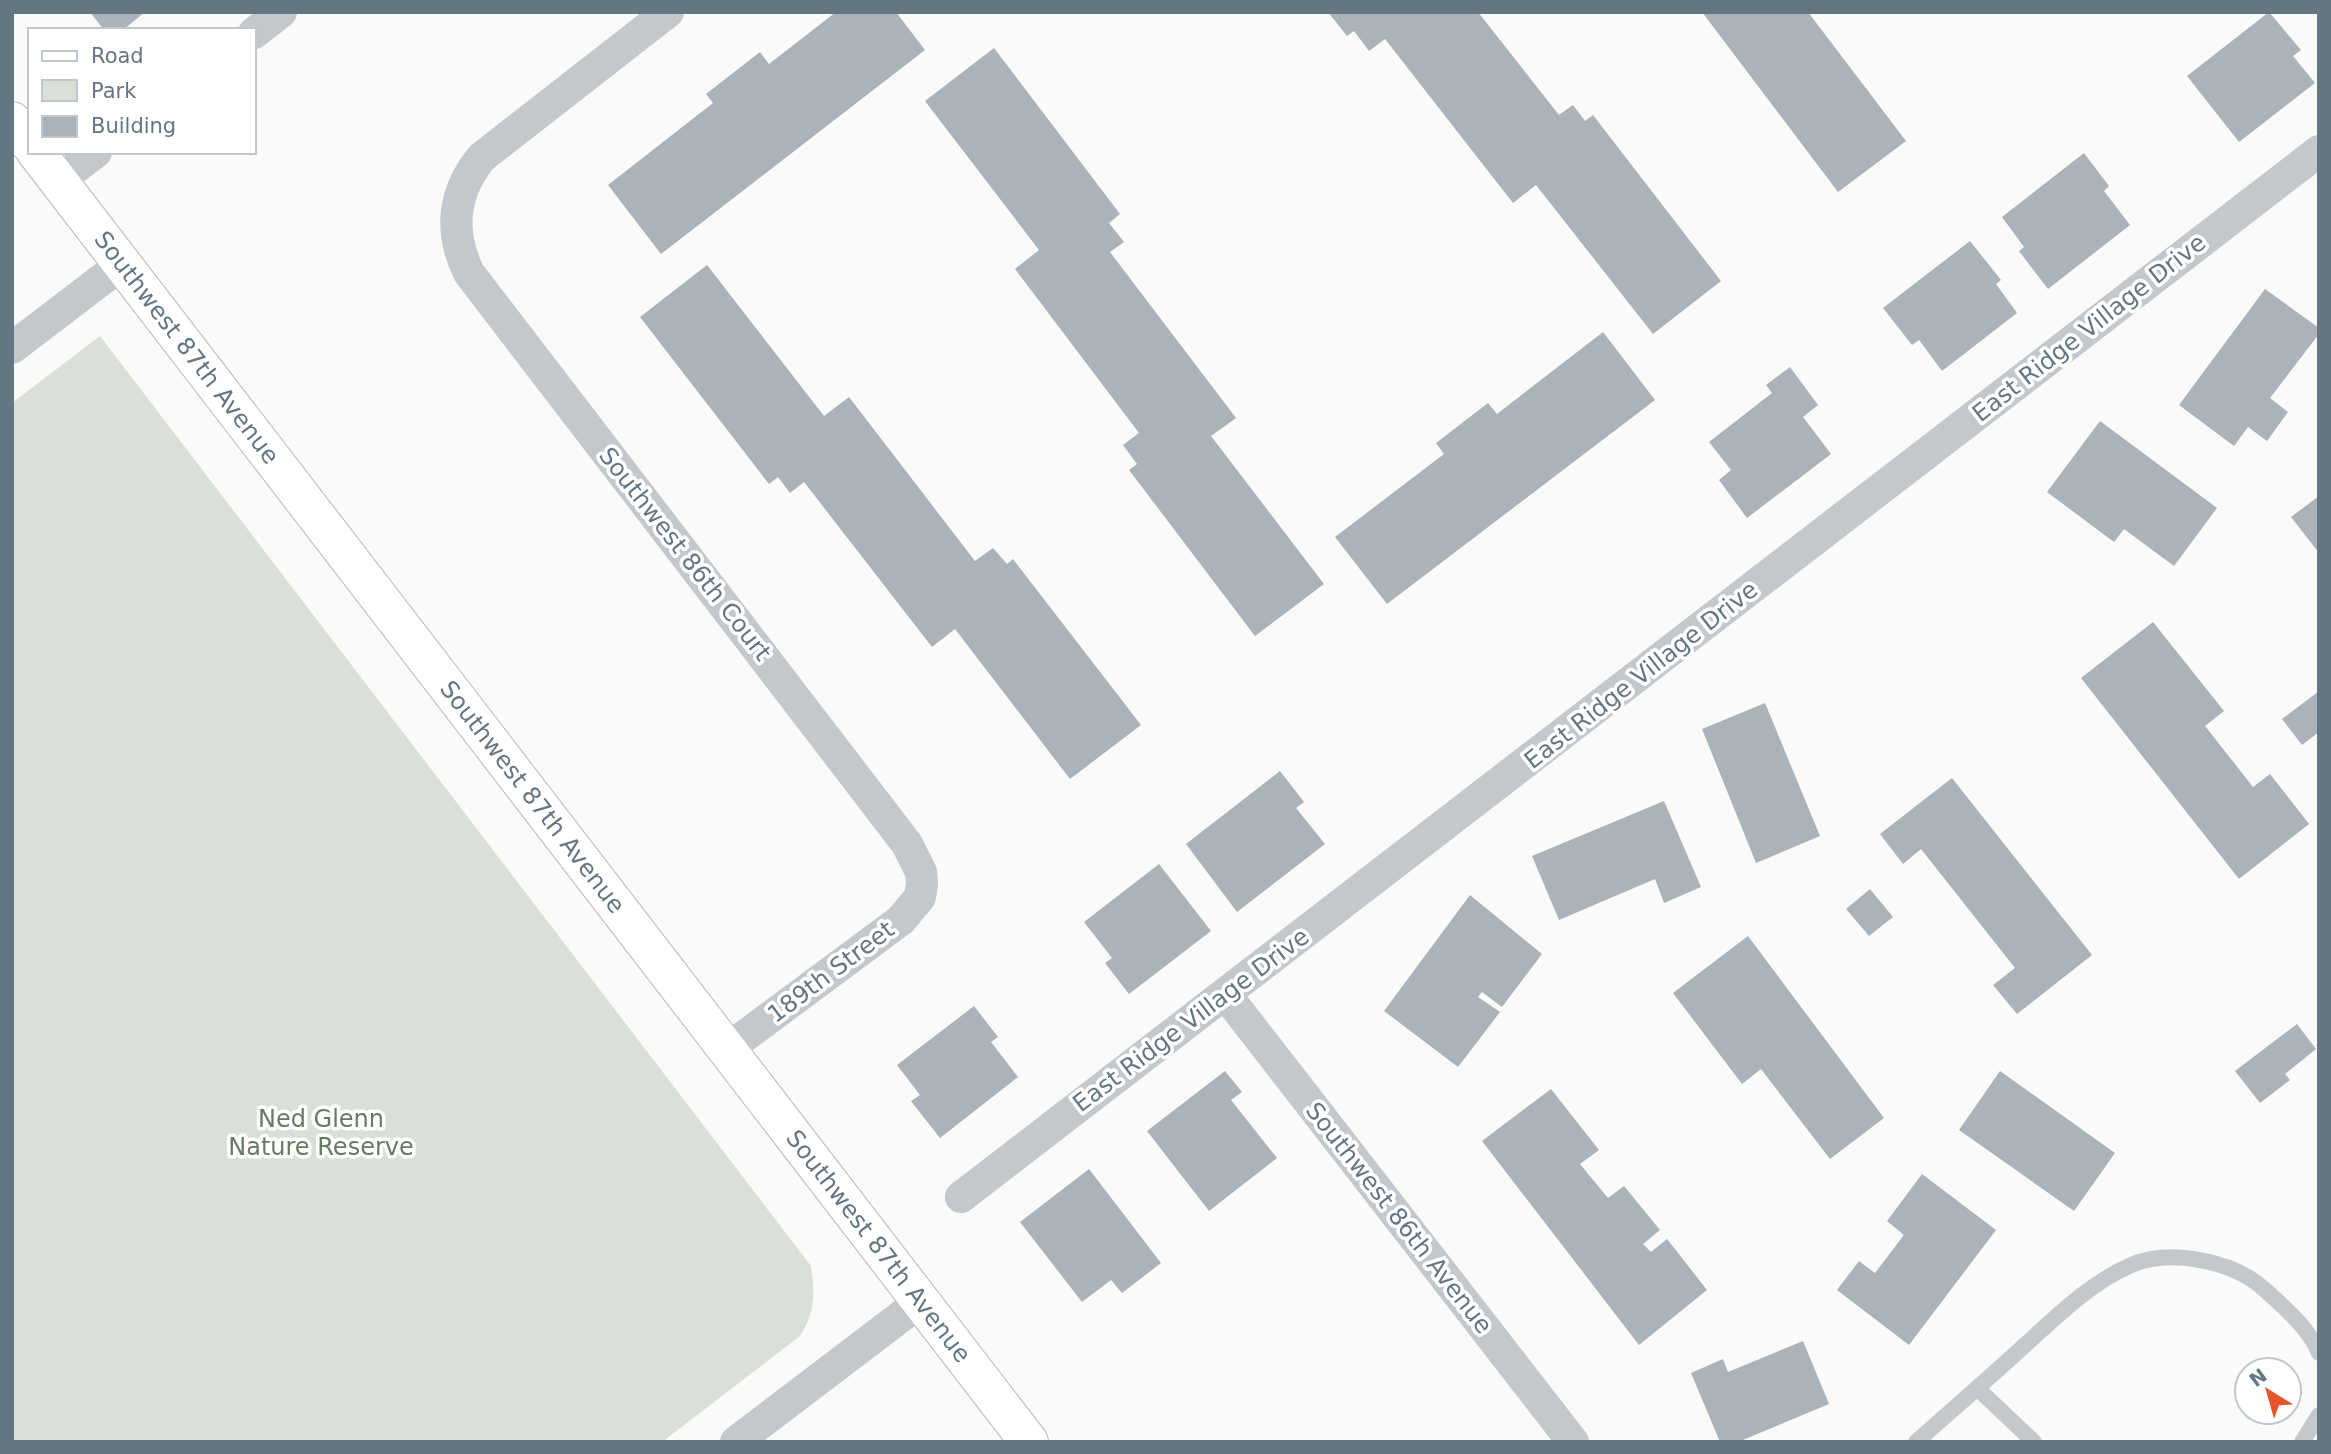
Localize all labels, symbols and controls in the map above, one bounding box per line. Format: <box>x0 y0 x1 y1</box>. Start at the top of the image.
legend <box>28 28 256 154</box>
text: Road <box>91 44 144 68</box>
text: Park <box>91 79 137 103</box>
text: Building <box>91 114 176 138</box>
street label: Southwest 87th Avenue <box>88 226 285 470</box>
street label: East Ridge Village Drive <box>1967 228 2211 428</box>
street label: Southwest 86th Court <box>593 442 777 666</box>
street label: East Ridge Village Drive <box>1519 575 1763 775</box>
street label: Southwest 87th Avenue <box>434 675 631 919</box>
street label: 189th Street <box>762 915 900 1029</box>
street label: East Ridge Village Drive <box>1068 922 1314 1118</box>
street label: Southwest 86th Avenue <box>1300 1097 1498 1339</box>
park label: Ned Glenn Nature Reserve <box>228 1105 414 1161</box>
street label: Southwest 87th Avenue <box>780 1125 977 1368</box>
north arrow <box>2233 1356 2303 1426</box>
text: N <box>2245 1364 2271 1391</box>

